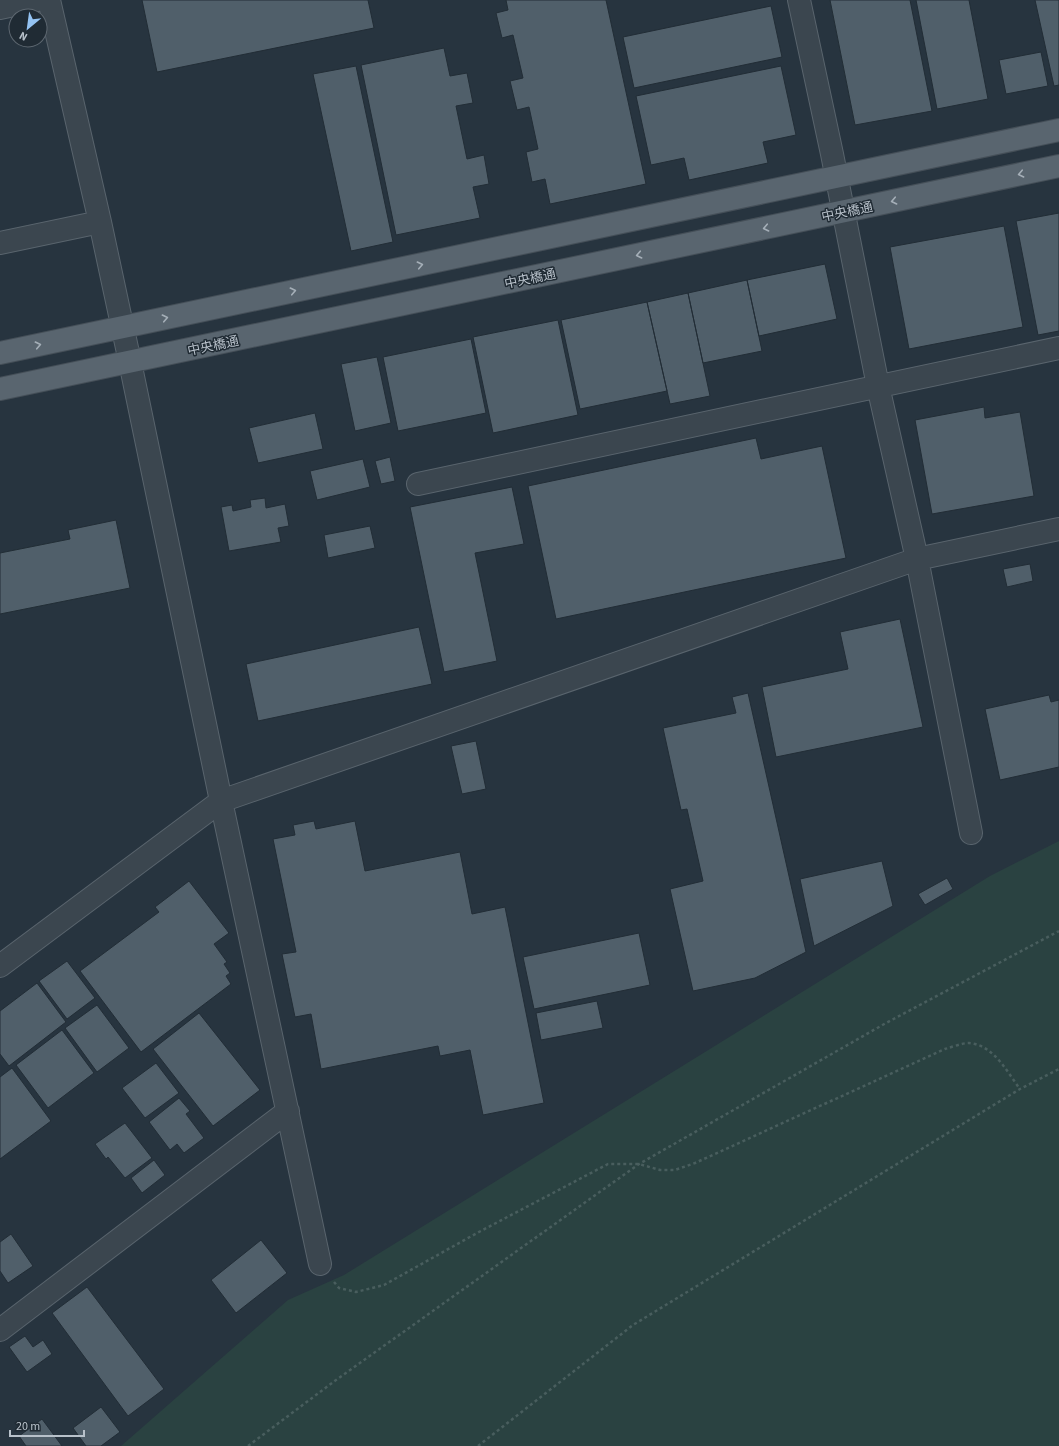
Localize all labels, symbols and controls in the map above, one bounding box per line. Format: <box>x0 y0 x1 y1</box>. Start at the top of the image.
north arrow <box>8 8 48 48</box>
text: N <box>17 28 30 45</box>
one-way arrow <box>1018 170 1024 178</box>
one-way arrow <box>890 197 897 205</box>
street label: 中央橋通 <box>820 198 875 226</box>
one-way arrow <box>763 223 770 232</box>
one-way arrow <box>636 250 642 258</box>
one-way arrow <box>417 261 423 269</box>
street label: 中央橋通 <box>503 265 558 293</box>
one-way arrow <box>290 288 296 296</box>
one-way arrow <box>162 315 169 323</box>
street label: 中央橋通 <box>186 332 241 360</box>
one-way arrow <box>35 341 41 349</box>
scale bar <box>10 1412 84 1438</box>
text: 20 m <box>16 1418 40 1435</box>

